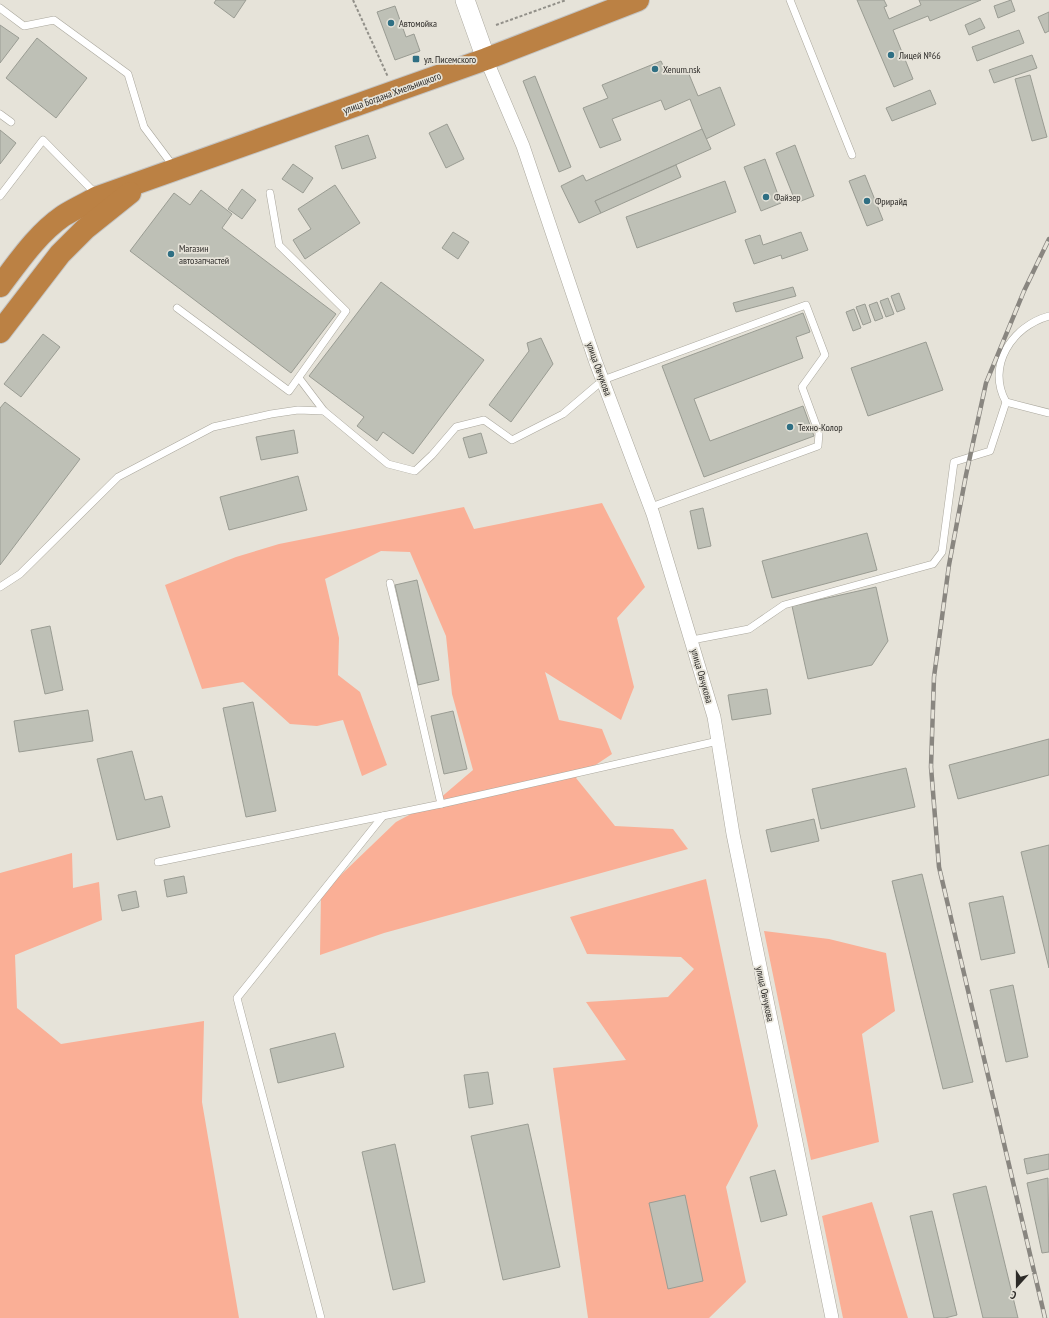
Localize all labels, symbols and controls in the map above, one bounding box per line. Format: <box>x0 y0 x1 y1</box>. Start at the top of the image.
place label: Автомойка <box>399 17 437 30</box>
marker: Автомойка <box>386 18 396 28</box>
place label: Лицей №66 <box>898 49 941 62</box>
marker: Лицей №66 <box>886 50 896 60</box>
place label: ул. Писемского <box>424 53 476 66</box>
marker: ул. Писемского <box>411 54 421 64</box>
place label: Xenum.nsk <box>663 63 701 76</box>
marker: Xenum.nsk <box>650 64 660 74</box>
street label: улица Богдана Хмельницкого <box>341 69 443 117</box>
place label: Файзер <box>774 191 801 204</box>
marker: Файзер <box>761 192 771 202</box>
place label: Фрирайд <box>875 195 908 208</box>
marker: Фрирайд <box>862 196 872 206</box>
place label: Магазин автозапчастей <box>179 242 229 267</box>
marker: Магазин автозапчастей <box>166 249 176 259</box>
street label: улица Овчукова <box>583 340 615 398</box>
place label: Техно-Колор <box>798 421 843 434</box>
marker: Техно-Колор <box>785 422 795 432</box>
street label: улица Овчукова <box>688 647 716 705</box>
street label: улица Овчукова <box>753 965 777 1023</box>
north arrow <box>997 1266 1037 1306</box>
text: С <box>1009 1288 1018 1303</box>

